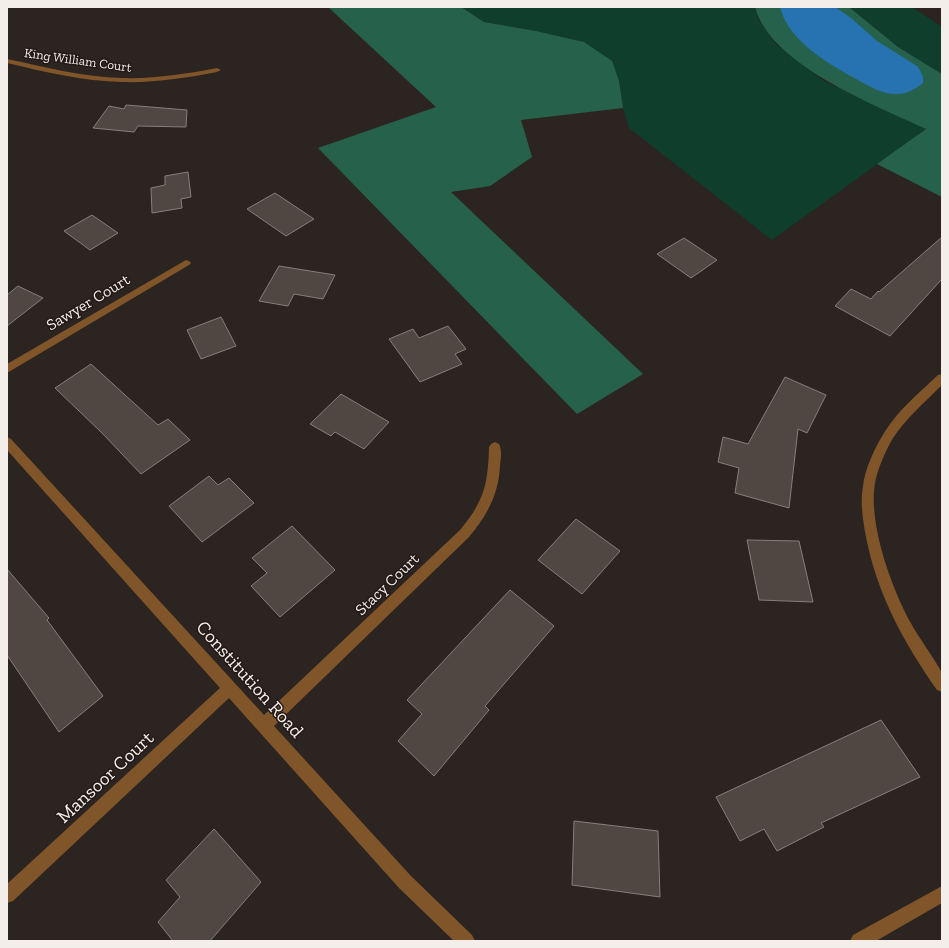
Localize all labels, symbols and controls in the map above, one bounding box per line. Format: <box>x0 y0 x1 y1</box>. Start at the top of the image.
street label: King William Court <box>23 45 133 75</box>
street label: Sawyer Court <box>43 270 133 334</box>
street label: Stacy Court <box>351 549 423 619</box>
street label: Constitution Road <box>191 616 309 743</box>
street label: Mansoor Court <box>52 726 158 828</box>

